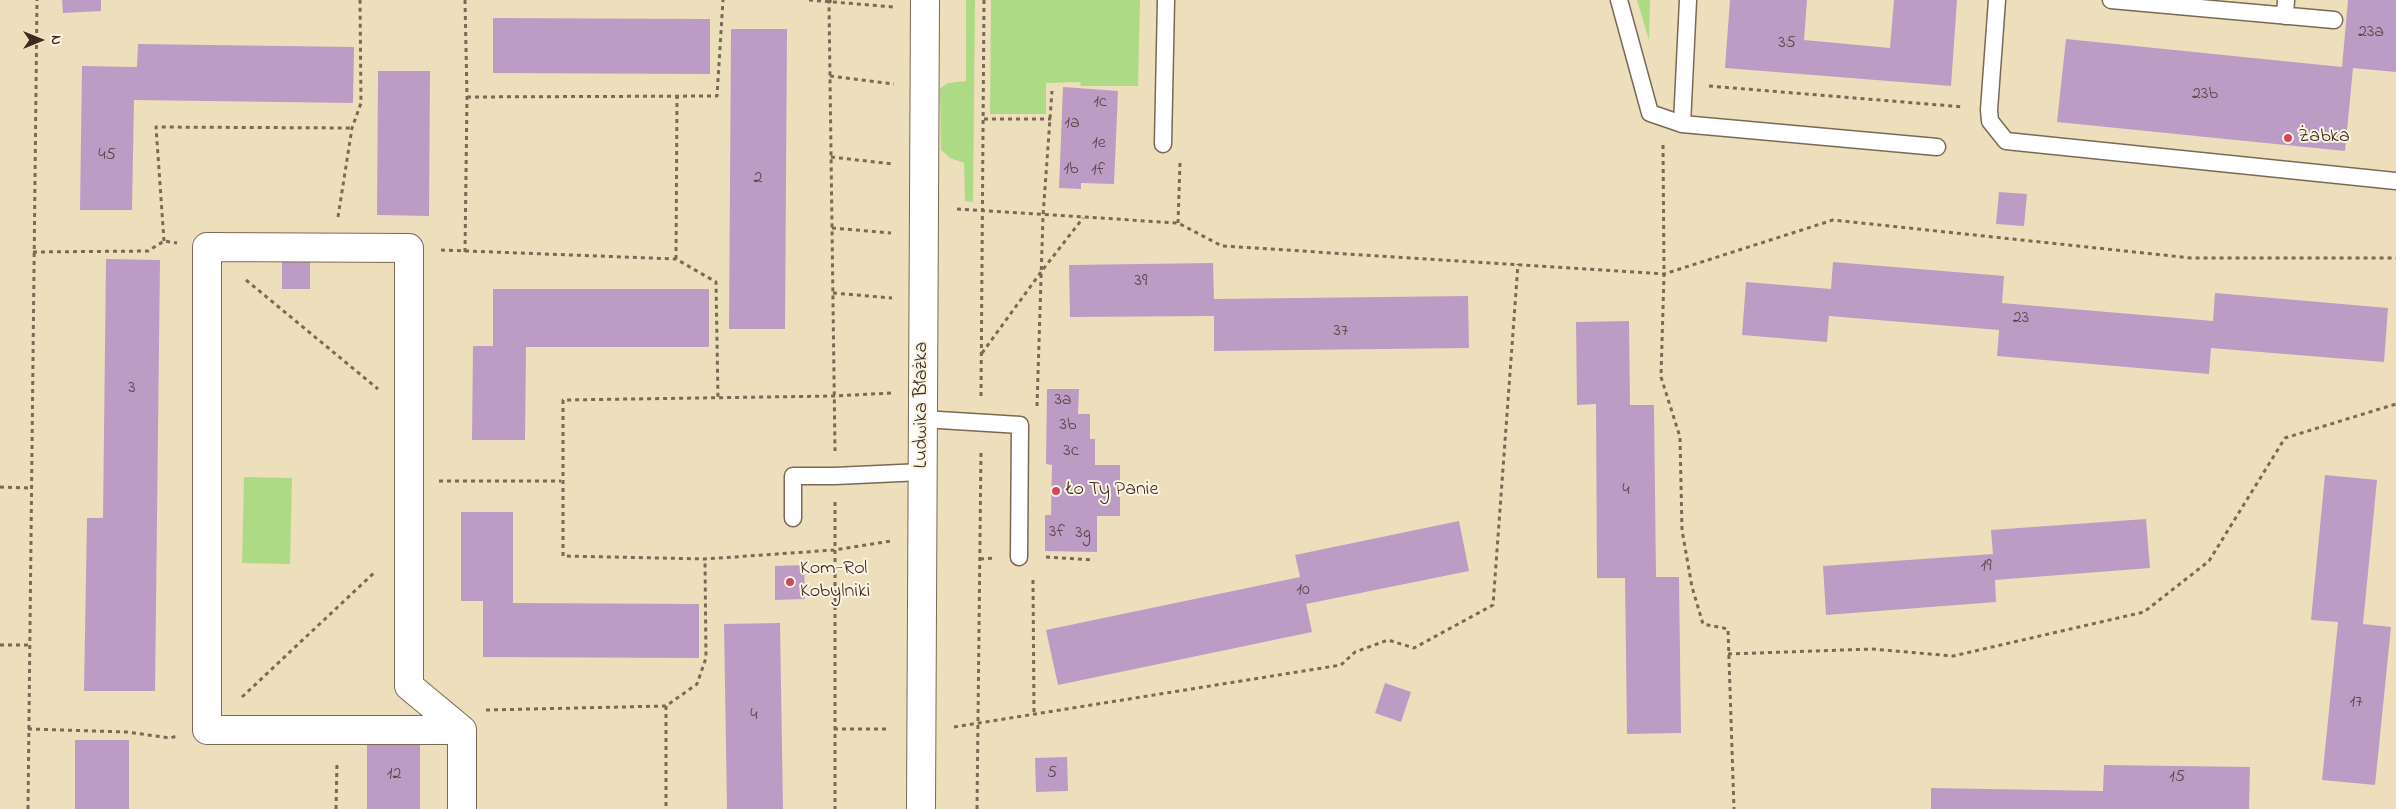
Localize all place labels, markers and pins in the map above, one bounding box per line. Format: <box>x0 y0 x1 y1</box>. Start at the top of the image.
place label: Żabka <box>2298 126 2350 150</box>
marker: Żabka <box>2282 132 2294 144</box>
place label: Ło Ty Panie <box>1066 479 1158 503</box>
marker: Ło Ty Panie <box>1050 485 1062 497</box>
place label: Kom-Rol Kobylniki <box>800 558 870 605</box>
marker: Kom-Rol Kobylniki <box>784 576 796 588</box>

